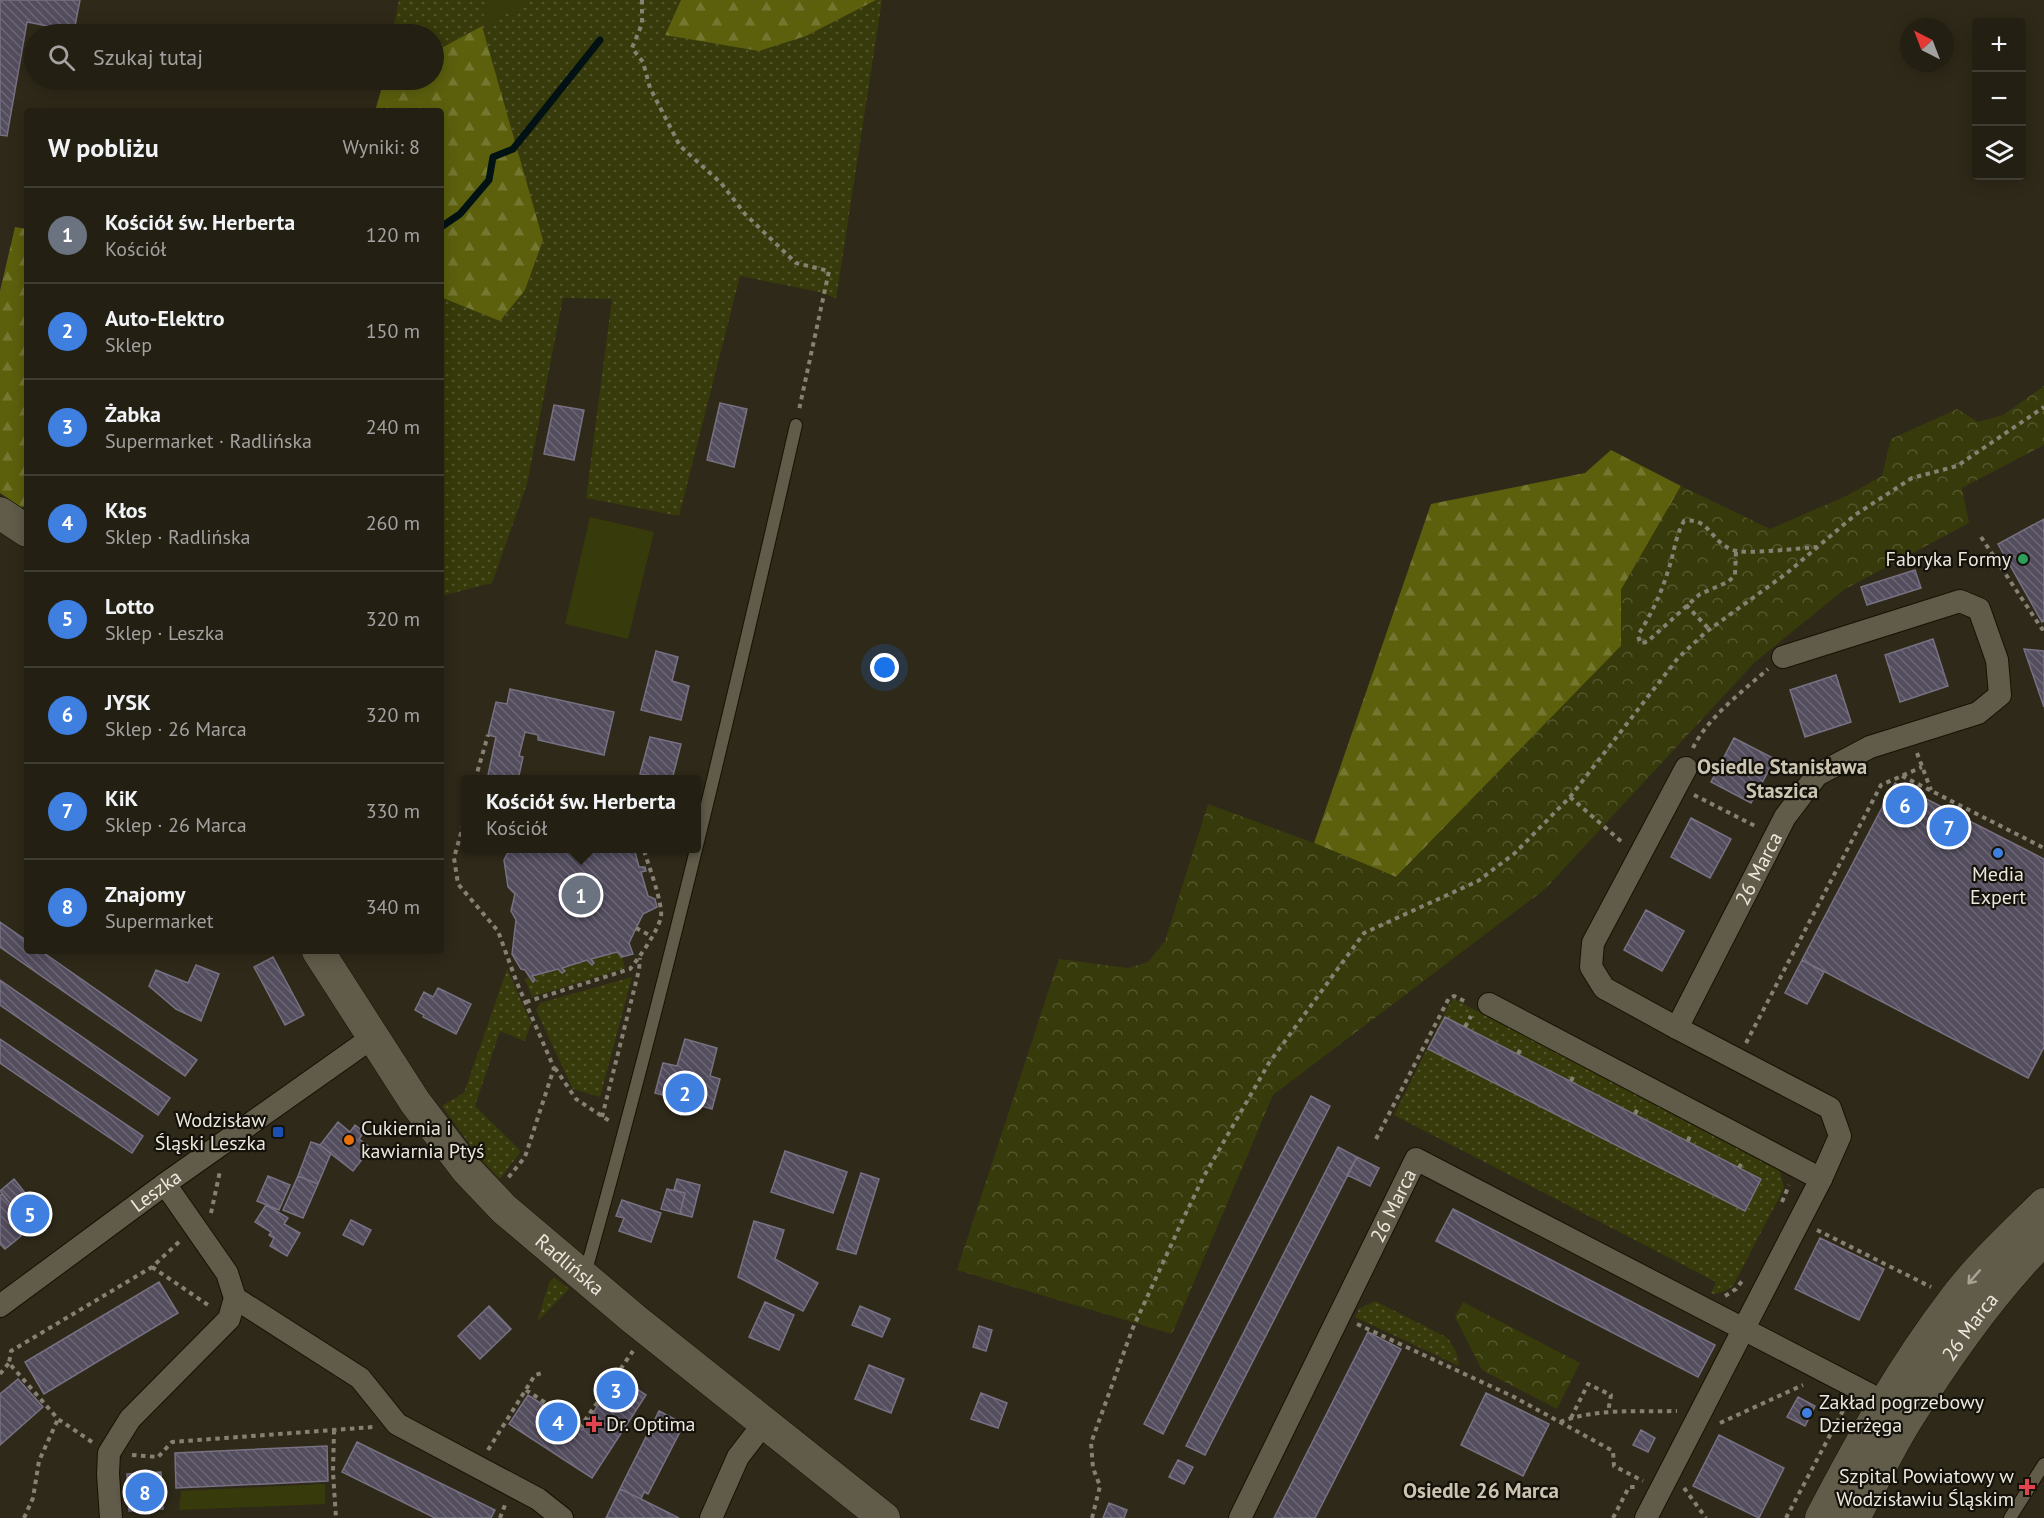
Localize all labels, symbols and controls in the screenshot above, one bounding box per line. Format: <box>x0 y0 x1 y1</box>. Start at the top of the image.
north arrow <box>1900 18 1954 72</box>
map controls <box>1972 18 2026 180</box>
button: + <box>1972 18 2026 72</box>
search box <box>24 24 444 90</box>
icon: search <box>45 41 78 74</box>
text: Szukaj tutaj <box>93 43 203 71</box>
button: − <box>1972 72 2026 126</box>
button: layers <box>1972 126 2026 180</box>
text: W pobliżu <box>48 131 159 164</box>
text: Wyniki: 8 <box>343 134 420 160</box>
text: Kościół św. Herberta <box>105 208 295 236</box>
text: 1 <box>62 222 73 248</box>
text: 120 m <box>366 222 420 248</box>
text: Kościół <box>105 236 166 262</box>
text: Auto-Elektro <box>105 304 225 332</box>
text: 2 <box>62 318 73 344</box>
text: 150 m <box>366 318 420 344</box>
text: Sklep <box>105 332 152 358</box>
text: Żabka <box>105 400 161 428</box>
text: 3 <box>62 414 73 440</box>
text: 240 m <box>366 414 420 440</box>
text: Supermarket · Radlińska <box>105 428 312 454</box>
text: Kłos <box>105 496 147 524</box>
text: 4 <box>62 510 73 536</box>
text: 260 m <box>366 510 420 536</box>
text: Sklep · Radlińska <box>105 524 250 550</box>
place label: Fabryka Formy <box>1886 546 2012 572</box>
marker: Fabryka Formy <box>2016 552 2030 566</box>
text: Lotto <box>105 592 154 620</box>
text: 5 <box>62 606 73 632</box>
text: 320 m <box>366 606 420 632</box>
text: Sklep · Leszka <box>105 620 224 646</box>
your location <box>870 653 899 682</box>
text: JYSK <box>105 688 151 716</box>
text: 6 <box>62 702 73 728</box>
text: 320 m <box>366 702 420 728</box>
text: Sklep · 26 Marca <box>105 716 247 742</box>
district label: Osiedle Stanisława Staszica <box>1697 753 1867 804</box>
popup <box>461 775 701 853</box>
pin: 6 <box>1886 782 1924 828</box>
text: KiK <box>105 784 138 812</box>
text: Kościół św. Herberta <box>486 787 676 815</box>
text: 7 <box>62 798 73 824</box>
text: 330 m <box>366 798 420 824</box>
pin: 7 <box>1930 804 1968 850</box>
text: Sklep · 26 Marca <box>105 812 247 838</box>
text: Kościół <box>486 815 547 841</box>
street label: 26 Marca <box>1729 828 1788 910</box>
marker: Media Expert <box>1991 846 2005 860</box>
place label: Media Expert <box>1970 861 2026 910</box>
pin: 1 <box>562 872 600 918</box>
text: Znajomy <box>105 880 185 908</box>
text: 8 <box>62 894 73 920</box>
text: 340 m <box>366 894 420 920</box>
text: Supermarket <box>105 908 213 934</box>
pin: 2 <box>666 1070 704 1116</box>
place label: Wodzisław Śląski Leszka <box>155 1107 266 1156</box>
place label: Cukiernia i kawiarnia Ptyś <box>361 1115 485 1164</box>
marker: Wodzisław Śląski Leszka <box>271 1125 285 1139</box>
marker: Cukiernia i kawiarnia Ptyś <box>342 1133 356 1147</box>
street label: Leszka <box>126 1164 186 1218</box>
street label: 26 Marca <box>1364 1164 1422 1247</box>
pin: 5 <box>10 1192 50 1236</box>
street label: Radlińska <box>530 1228 610 1301</box>
one-way arrow <box>1967 1269 1981 1284</box>
street label: 26 Marca <box>1936 1287 2004 1366</box>
pin: 3 <box>596 1368 636 1412</box>
place label: Zakład pogrzebowy Dzierżęga <box>1819 1389 1985 1438</box>
pin: 4 <box>538 1400 578 1444</box>
marker: Zakład pogrzebowy Dzierżęga <box>1800 1406 1814 1420</box>
place label: Dr. Optima <box>606 1411 696 1437</box>
marker: Dr. Optima <box>587 1417 601 1431</box>
place label: Szpital Powiatowy w Wodzisławiu Śląskim <box>1836 1463 2014 1512</box>
pin: 8 <box>126 1470 164 1514</box>
district label: Osiedle 26 Marca <box>1403 1477 1559 1504</box>
marker: Szpital Powiatowy w Wodzisławiu Śląskim <box>2018 1478 2036 1496</box>

